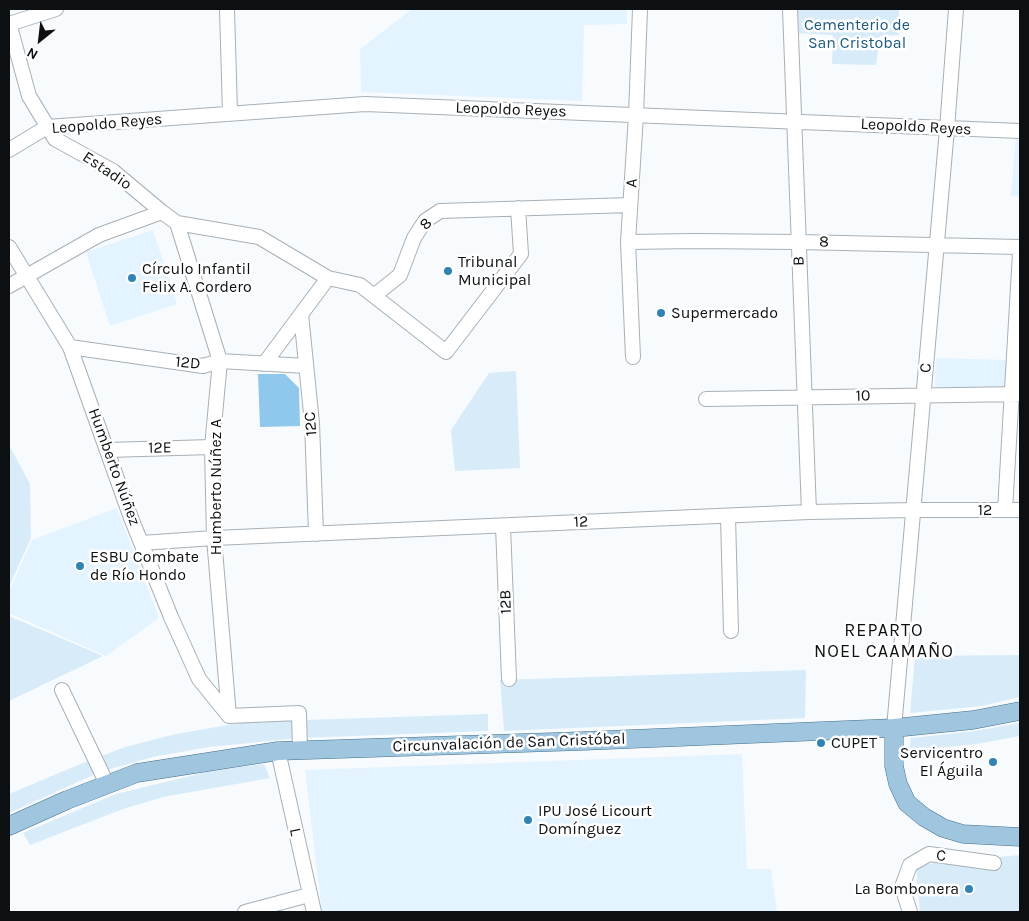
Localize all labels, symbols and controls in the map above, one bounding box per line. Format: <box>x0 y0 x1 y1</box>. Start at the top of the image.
north arrow <box>15 15 65 65</box>
park label: Cementerio de San Cristobal <box>804 15 910 53</box>
text: N <box>24 44 41 63</box>
street label: Leopoldo Reyes <box>455 98 567 122</box>
street label: Leopoldo Reyes <box>51 110 163 138</box>
street label: Leopoldo Reyes <box>860 115 972 139</box>
street label: Estadio <box>79 148 135 194</box>
street label: A <box>622 178 642 188</box>
street label: 8 <box>416 214 436 234</box>
street label: 8 <box>819 232 829 252</box>
place label: Tribunal Municipal <box>458 252 531 290</box>
street label: B <box>789 256 809 266</box>
place label: Círculo Infantil Felix A. Cordero <box>142 259 252 297</box>
marker: Tribunal Municipal <box>442 265 454 277</box>
marker: Círculo Infantil Felix A. Cordero <box>126 272 138 284</box>
place label: Supermercado <box>671 303 778 323</box>
marker: Supermercado <box>655 307 667 319</box>
street label: 12D <box>175 352 201 374</box>
street label: C <box>916 362 936 374</box>
street label: 10 <box>855 386 871 406</box>
street label: Humberto Núñez <box>84 406 144 528</box>
street label: 12C <box>301 411 321 437</box>
street label: Humberto Núñez A <box>206 419 226 555</box>
street label: 12E <box>148 438 172 458</box>
street label: 12 <box>978 500 992 520</box>
street label: 12 <box>573 512 589 532</box>
place label: ESBU Combate de Río Hondo <box>90 547 199 585</box>
marker: ESBU Combate de Río Hondo <box>74 560 86 572</box>
street label: 12B <box>496 589 516 615</box>
district label: REPARTO NOEL CAAMAÑO <box>813 620 955 662</box>
street label: Circunvalación de San Cristóbal <box>392 729 626 757</box>
place label: CUPET <box>831 733 877 753</box>
marker: CUPET <box>815 737 827 749</box>
place label: Servicentro El Águila <box>900 743 983 781</box>
marker: Servicentro El Águila <box>987 756 999 768</box>
place label: IPU José Licourt Domínguez <box>538 801 652 839</box>
marker: IPU José Licourt Domínguez <box>522 814 534 826</box>
street label: L <box>285 826 305 838</box>
street label: C <box>935 846 947 866</box>
place label: La Bombonera <box>855 879 959 899</box>
marker: La Bombonera <box>963 883 975 895</box>

